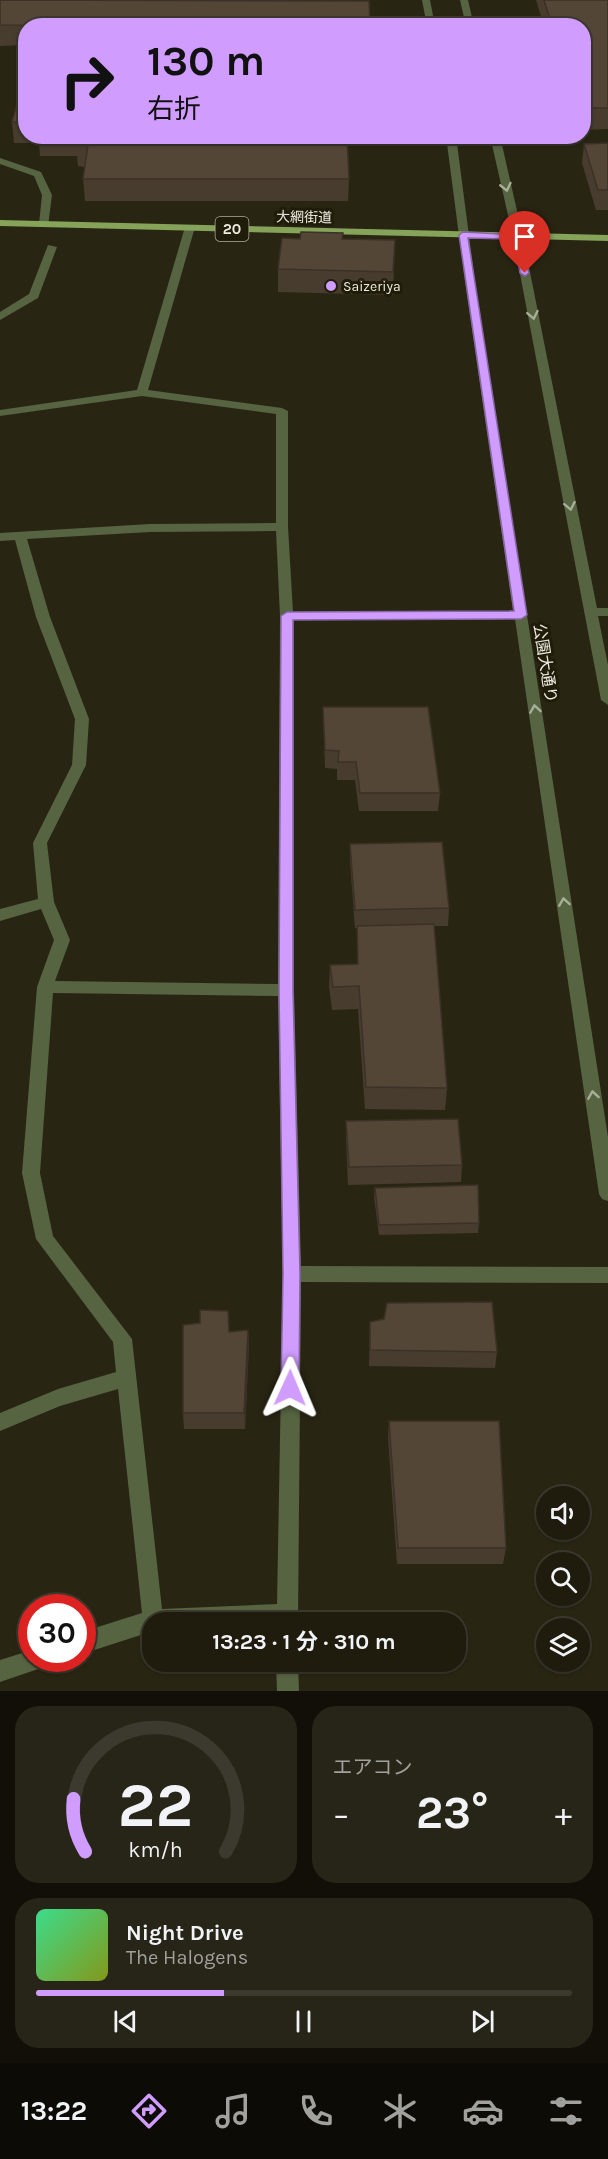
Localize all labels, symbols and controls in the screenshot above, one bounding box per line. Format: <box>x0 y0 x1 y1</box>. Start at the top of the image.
text: 130 m <box>147 36 265 86</box>
icon: right <box>48 42 126 120</box>
text: 右折 <box>147 93 201 125</box>
one-way arrow <box>499 181 512 191</box>
street label: 大網街道 <box>276 209 332 226</box>
pin <box>499 211 550 273</box>
road number: 20 <box>216 217 248 241</box>
icon: arrive <box>508 220 541 253</box>
place label: Saizeriya <box>343 278 401 295</box>
marker: Saizeriya <box>324 279 338 293</box>
one-way arrow <box>526 310 539 320</box>
one-way arrow <box>563 501 576 511</box>
street label: 公園大通り <box>530 622 561 704</box>
one-way arrow <box>529 704 542 714</box>
one-way arrow <box>558 897 571 907</box>
one-way arrow <box>587 1090 600 1100</box>
position arrow <box>258 1356 322 1420</box>
map controls <box>536 1486 590 1672</box>
button: sound <box>536 1486 590 1540</box>
button: search <box>536 1552 590 1606</box>
speed limit sign: 30 <box>18 1594 96 1672</box>
button: layers <box>536 1618 590 1672</box>
text: 13:23 · 1 分 · 310 m <box>212 1629 396 1655</box>
text: エアコン <box>333 1756 413 1779</box>
text: 22 <box>118 1769 193 1842</box>
text: 23° <box>416 1787 489 1839</box>
text: − <box>333 1795 350 1833</box>
text: + <box>555 1795 572 1833</box>
text: km/h <box>129 1837 183 1862</box>
text: Night Drive <box>126 1920 244 1946</box>
text: The Halogens <box>126 1946 248 1969</box>
icon: previous <box>109 2005 142 2038</box>
icon: pause <box>287 2005 320 2038</box>
icon: next <box>466 2005 499 2038</box>
icon: directions <box>128 2090 170 2132</box>
icon: music <box>212 2090 254 2132</box>
icon: phone <box>295 2090 337 2132</box>
icon: climate <box>379 2090 421 2132</box>
icon: car <box>462 2090 504 2132</box>
icon: filters <box>545 2090 587 2132</box>
text: 13:22 <box>21 2095 87 2127</box>

